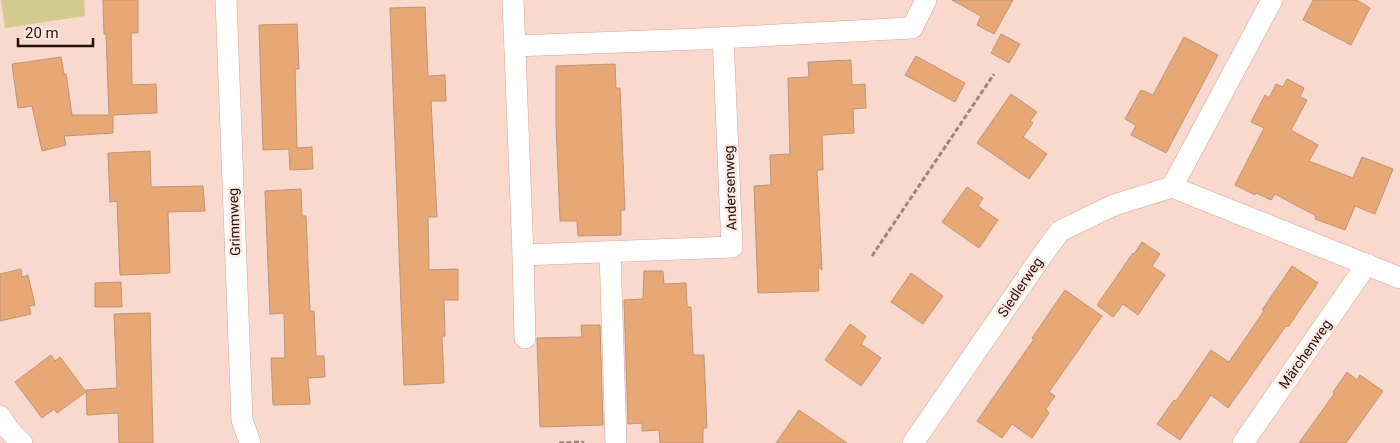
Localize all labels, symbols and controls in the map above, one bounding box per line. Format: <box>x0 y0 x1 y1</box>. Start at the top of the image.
scale bar <box>18 15 92 47</box>
text: 20 m <box>25 24 59 42</box>
street label: Andersenweg <box>721 145 739 231</box>
street label: Grimmweg <box>225 188 243 256</box>
street label: Siedlerweg <box>994 254 1046 320</box>
street label: Märchenweg <box>1275 316 1335 392</box>

